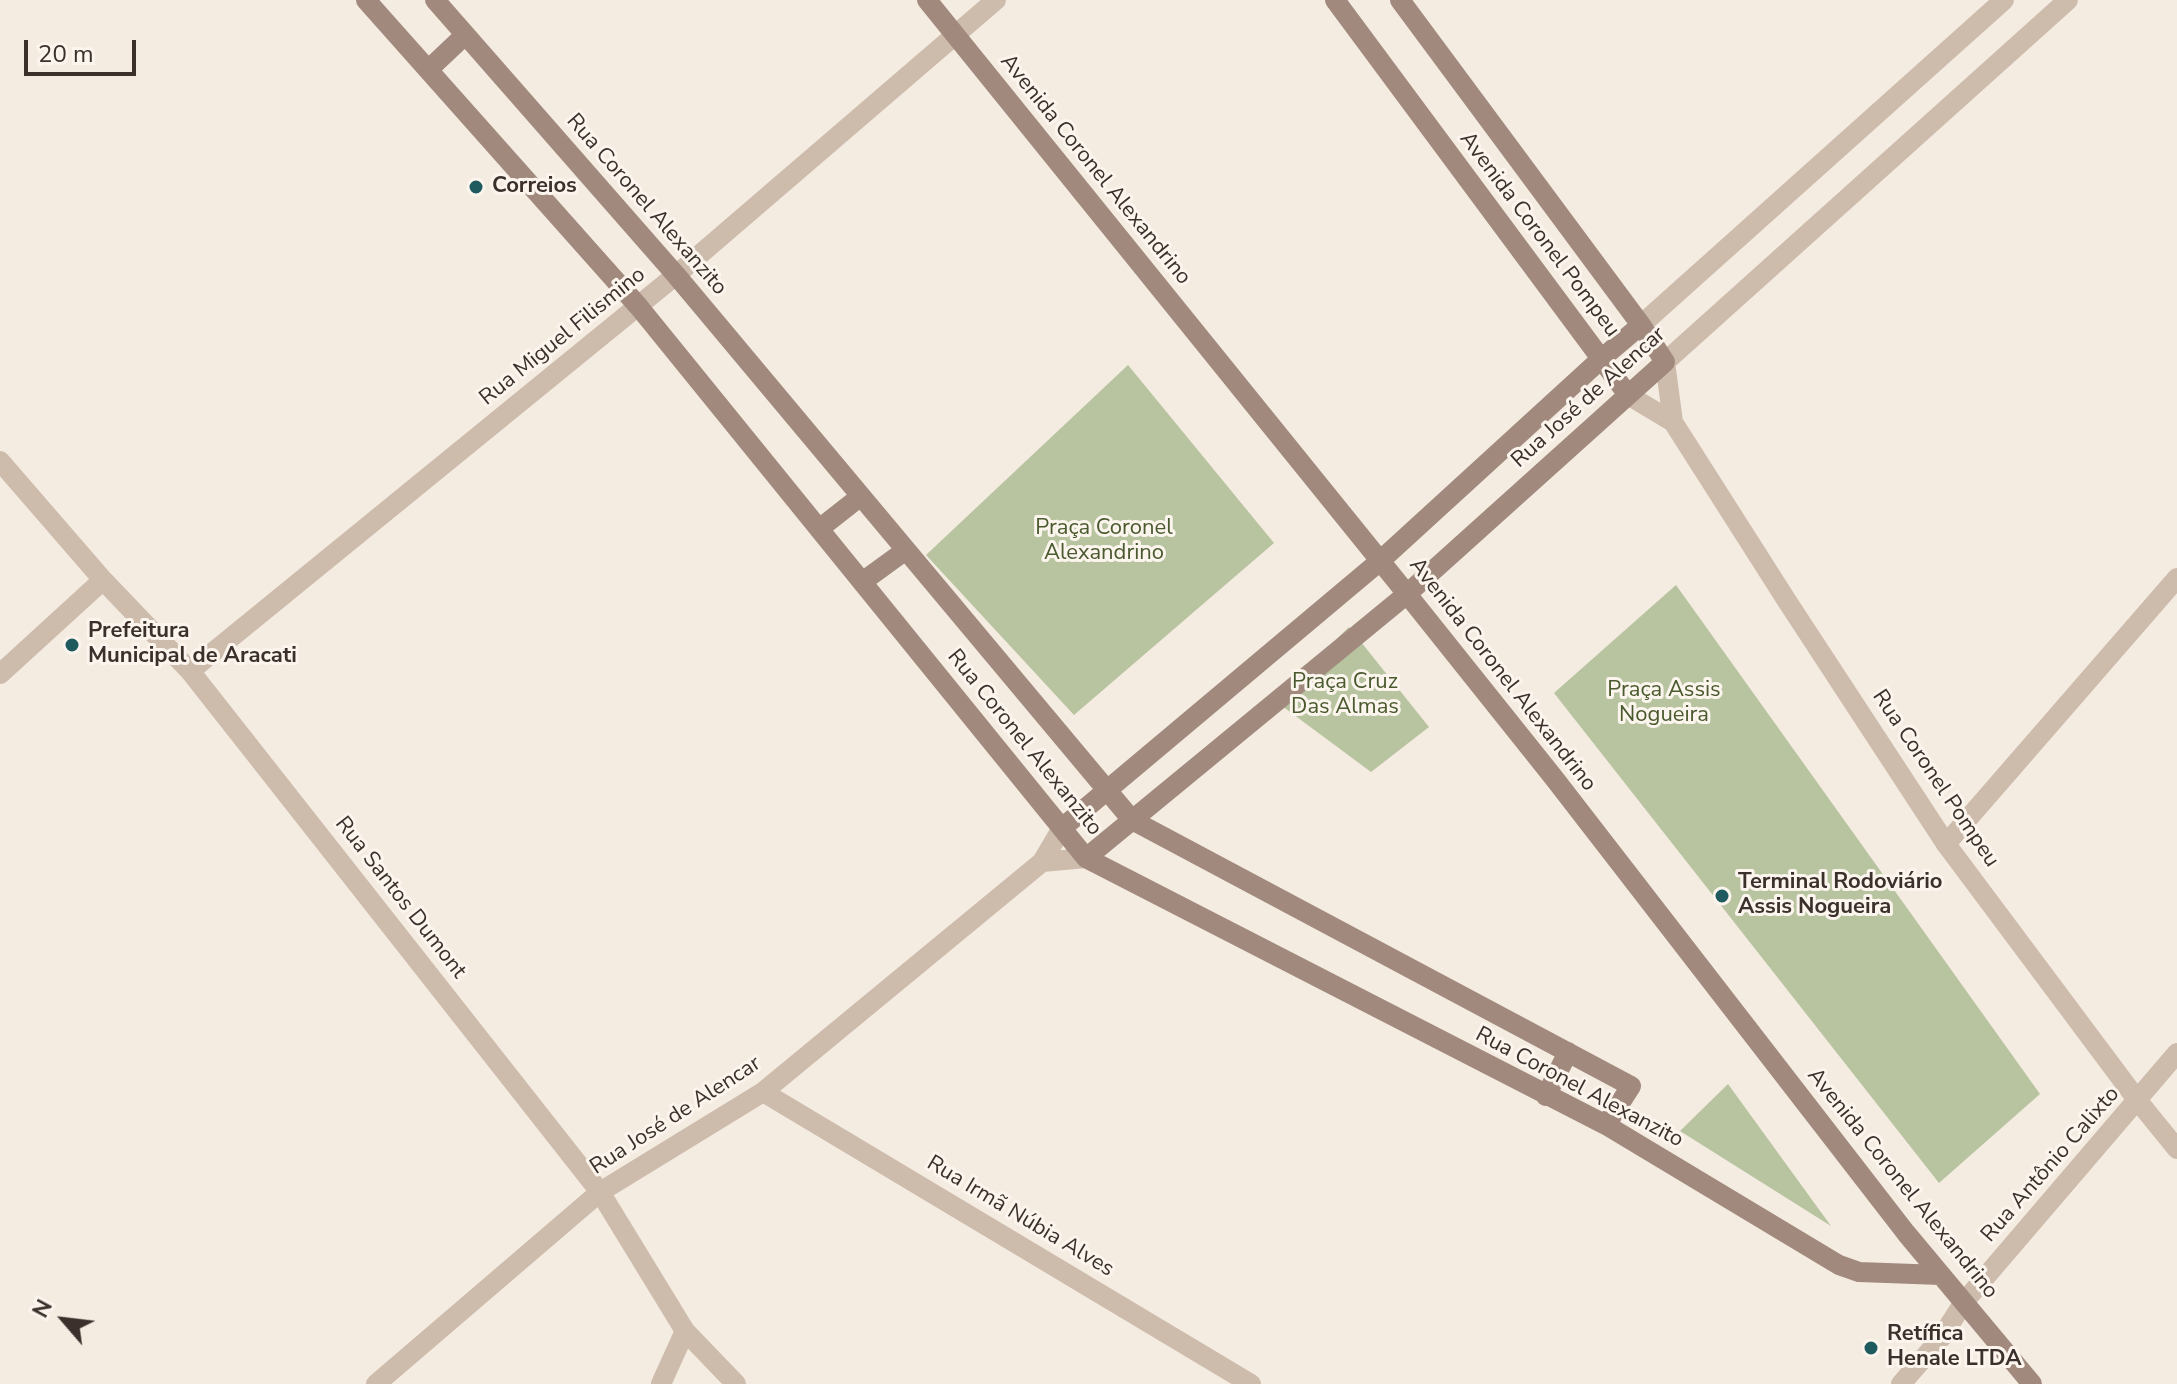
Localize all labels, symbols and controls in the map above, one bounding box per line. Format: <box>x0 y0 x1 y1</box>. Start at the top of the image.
scale bar <box>28 24 140 74</box>
text: 20 m <box>38 38 94 70</box>
street label: Avenida Coronel Alexandrino <box>994 49 1196 291</box>
street label: Rua Coronel Alexanzito <box>560 109 732 301</box>
street label: Avenida Coronel Pompeu <box>1453 127 1625 343</box>
place label: Correios <box>492 174 577 200</box>
marker: Correios <box>467 178 485 196</box>
street label: Rua Miguel Filismino <box>475 262 651 412</box>
street label: Rua José de Alencar <box>1507 322 1671 474</box>
park label: Praça Coronel Alexandrino <box>1035 516 1173 568</box>
street label: Avenida Coronel Alexandrino <box>1403 553 1601 797</box>
place label: Prefeitura Municipal de Aracati <box>88 619 297 670</box>
marker: Prefeitura Municipal de Aracati <box>63 636 81 654</box>
street label: Rua Coronel Alexanzito <box>941 645 1107 841</box>
park label: Praça Cruz Das Almas <box>1291 670 1399 722</box>
park label: Praça Assis Nogueira <box>1607 678 1721 730</box>
street label: Rua Coronel Pompeu <box>1866 685 2004 873</box>
street label: Rua Santos Dumont <box>329 812 471 984</box>
place label: Terminal Rodoviário Assis Nogueira <box>1738 870 1943 922</box>
marker: Terminal Rodoviário Assis Nogueira <box>1713 887 1731 905</box>
street label: Rua Coronel Alexanzito <box>1470 1022 1688 1154</box>
street label: Rua José de Alencar <box>586 1051 766 1181</box>
street label: Avenida Coronel Alexandrino <box>1801 1063 2003 1305</box>
street label: Rua Antônio Calixto <box>1976 1082 2126 1248</box>
street label: Rua Irmã Núbia Alves <box>922 1151 1118 1283</box>
north arrow <box>24 1280 104 1360</box>
text: N <box>26 1294 60 1323</box>
place label: Retífica Henale LTDA <box>1887 1322 2022 1374</box>
marker: Retífica Henale LTDA <box>1862 1339 1880 1357</box>

